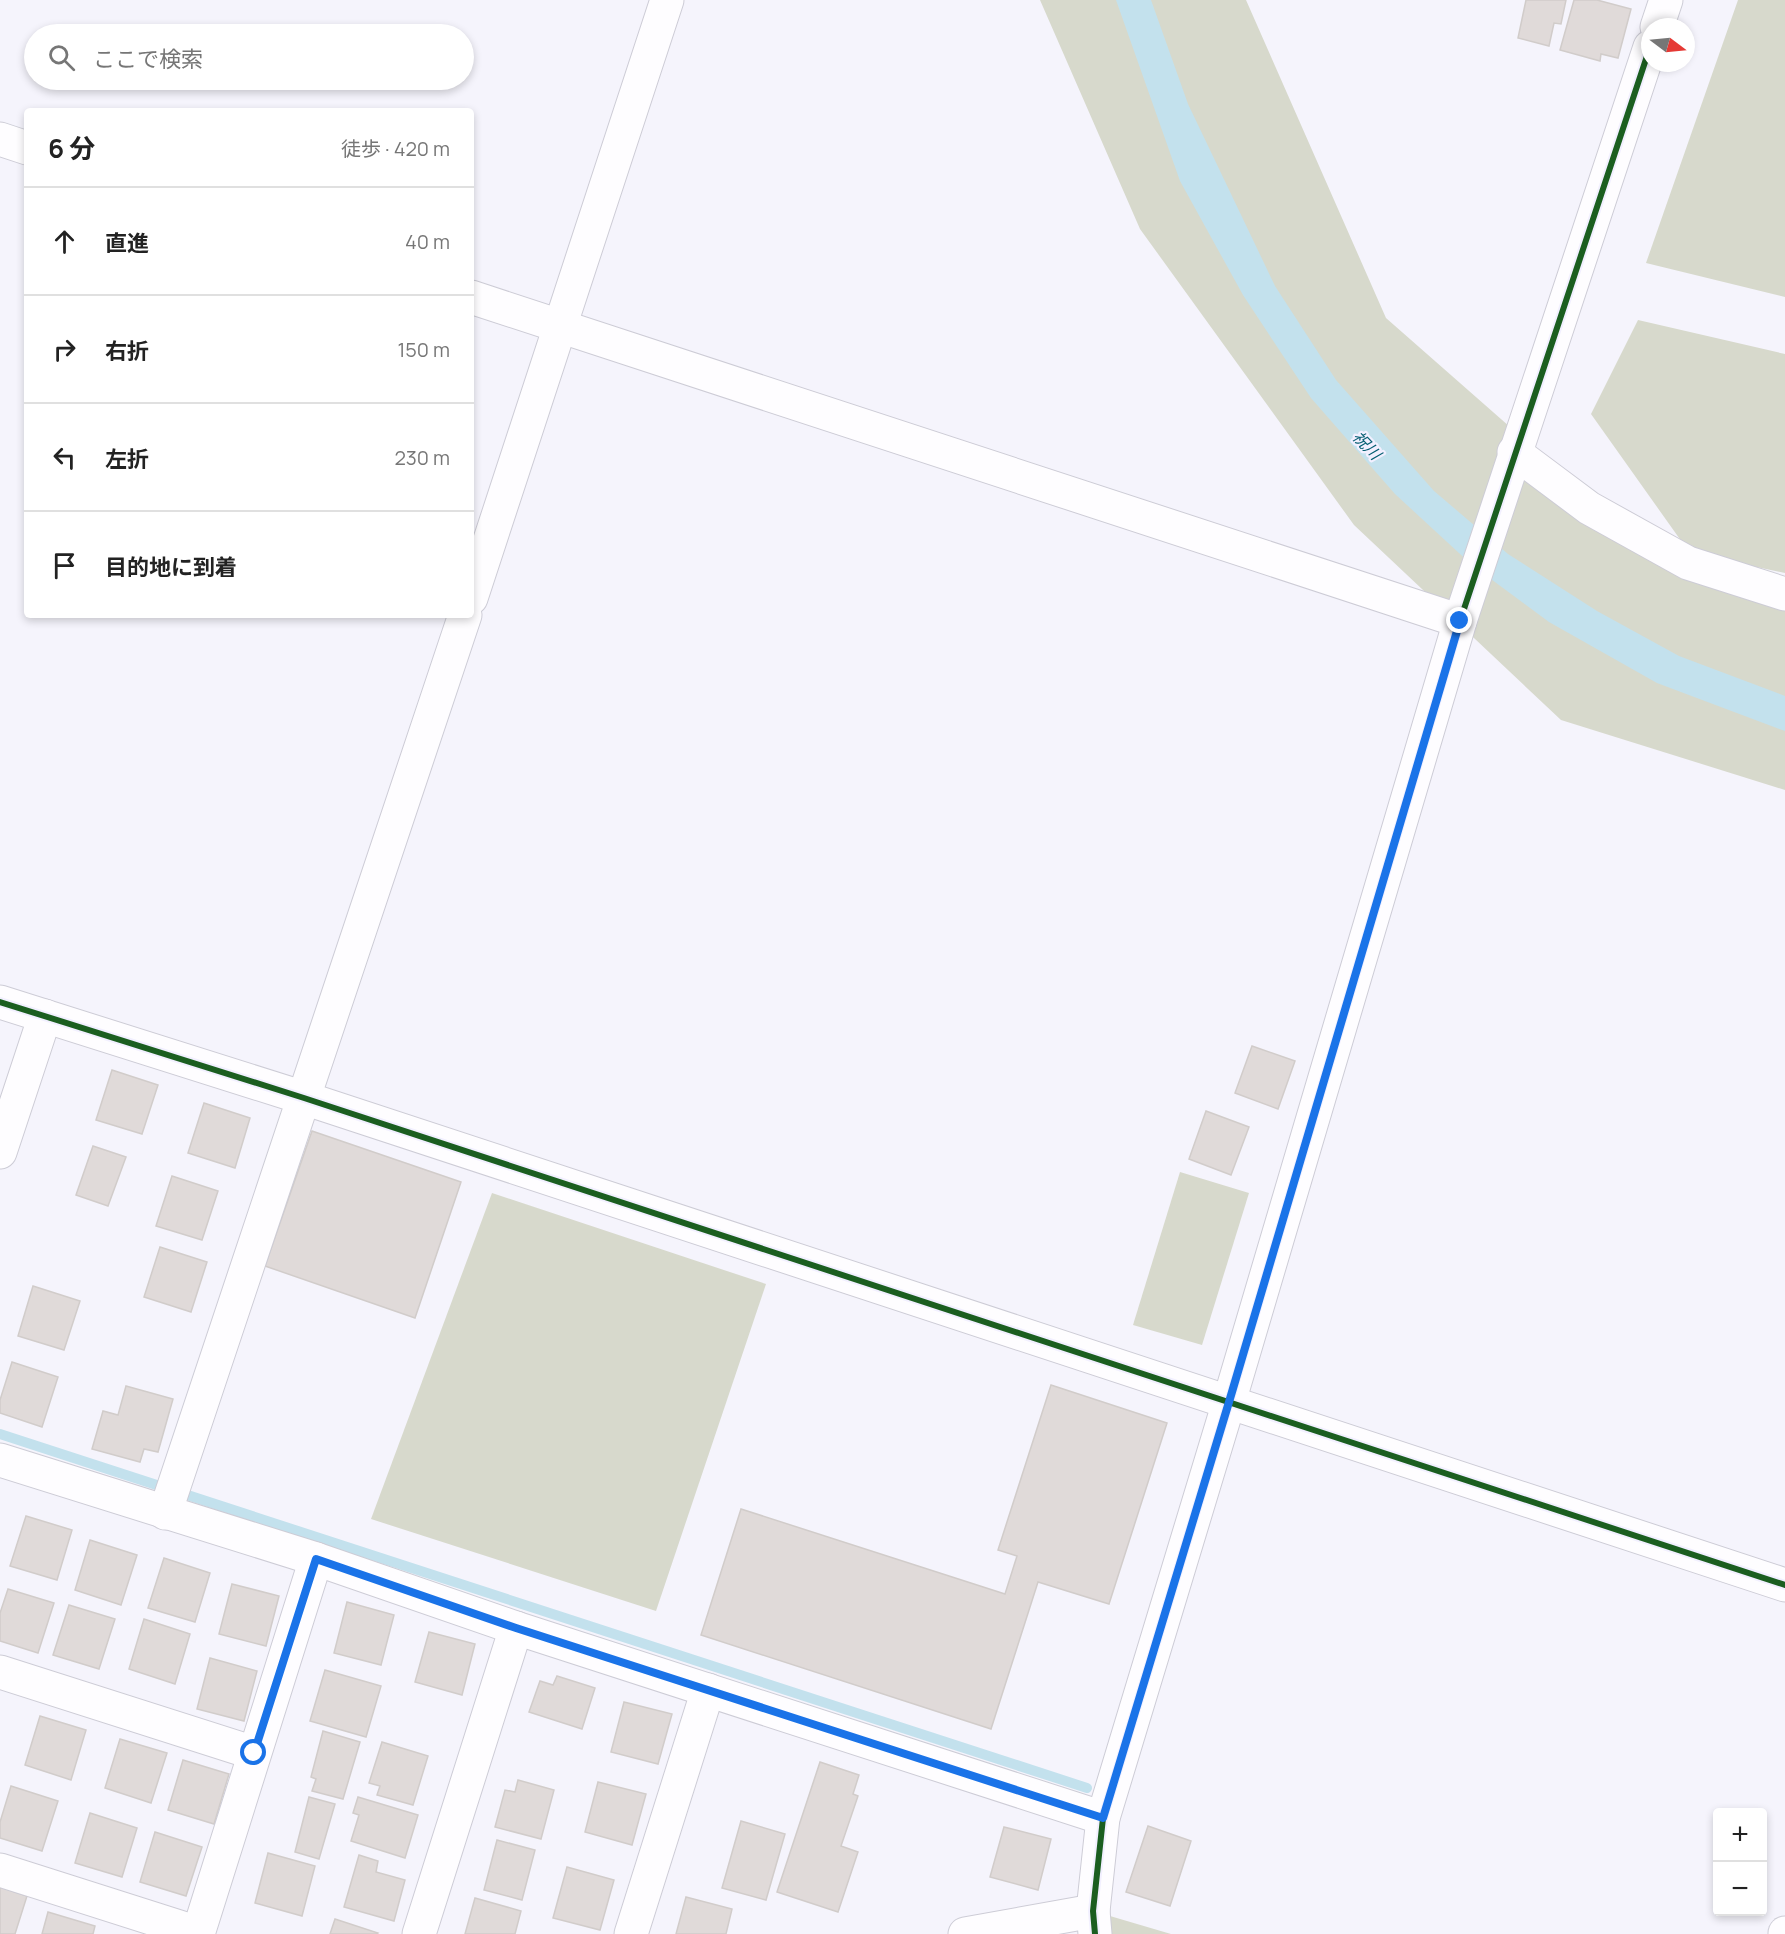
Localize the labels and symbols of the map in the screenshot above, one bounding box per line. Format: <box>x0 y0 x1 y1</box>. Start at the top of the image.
north arrow <box>1641 18 1695 72</box>
water label: 祝川 <box>1348 426 1387 466</box>
route end <box>1446 607 1472 633</box>
route start <box>240 1739 266 1765</box>

